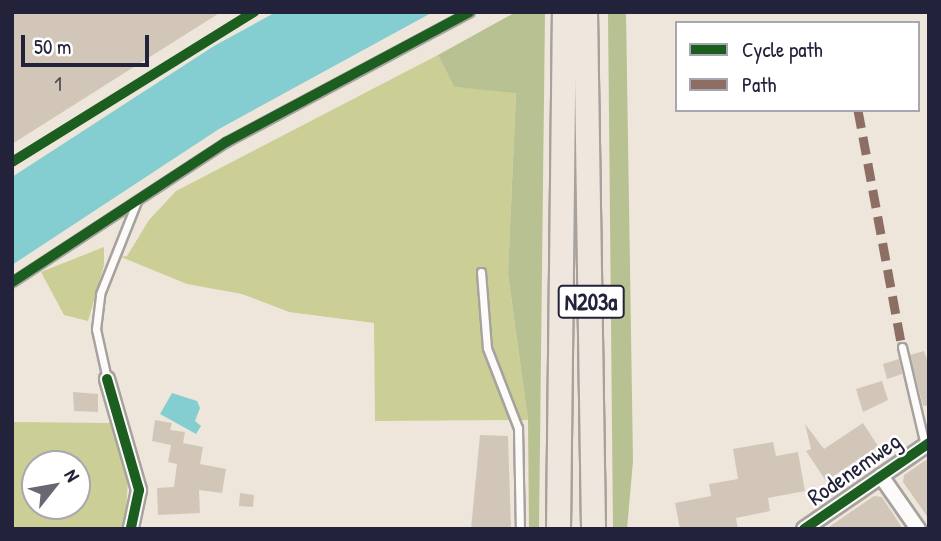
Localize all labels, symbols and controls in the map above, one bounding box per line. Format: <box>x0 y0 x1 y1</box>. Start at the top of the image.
scale bar <box>24 21 152 65</box>
legend <box>675 21 920 112</box>
text: 50 m <box>34 32 71 61</box>
text: Cycle path <box>742 35 823 64</box>
text: Path <box>742 70 776 99</box>
house number: 1 <box>54 71 62 97</box>
road number: N203a <box>556 282 626 322</box>
street label: Rodenemweg <box>802 426 906 512</box>
north arrow <box>21 450 91 520</box>
text: N <box>59 464 86 486</box>

